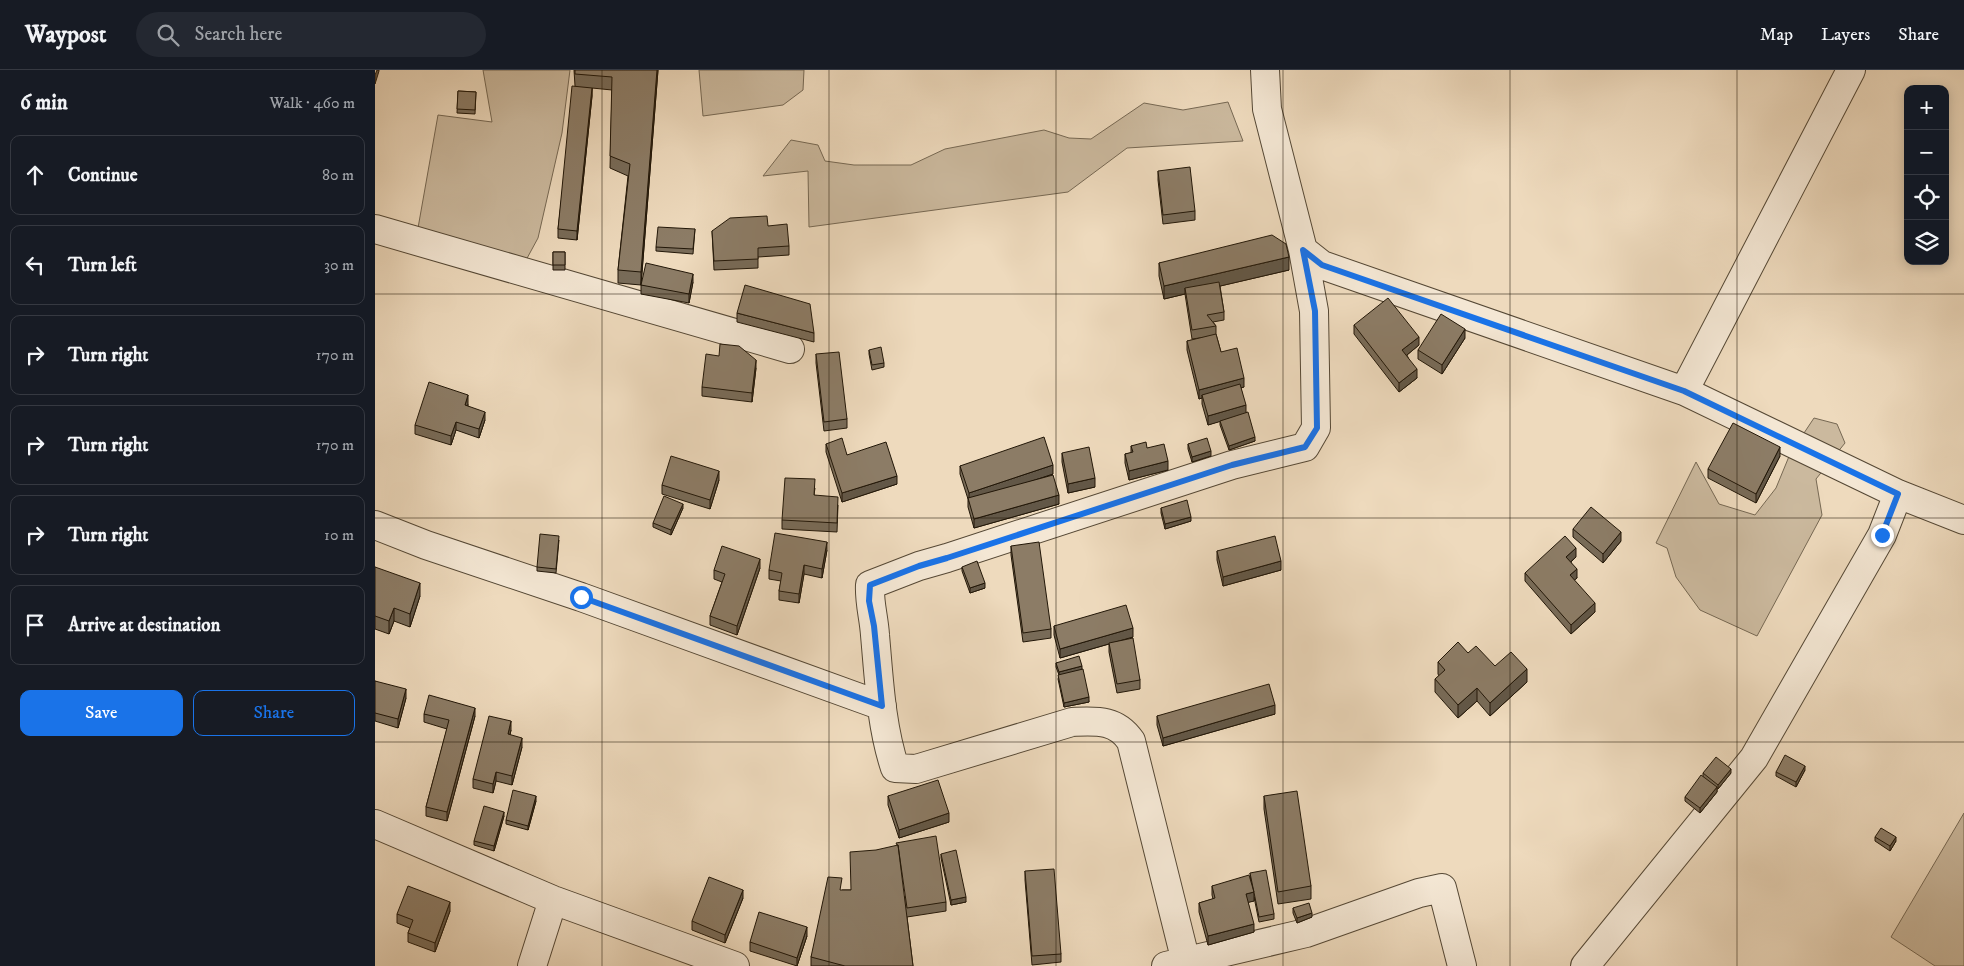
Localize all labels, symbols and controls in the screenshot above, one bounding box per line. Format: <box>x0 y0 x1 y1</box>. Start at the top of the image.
search box <box>136 12 486 57</box>
text: Waypost <box>25 20 106 50</box>
icon: search <box>154 21 182 49</box>
text: Search here <box>194 23 282 46</box>
text: Map <box>1760 24 1793 46</box>
text: Layers <box>1821 24 1870 46</box>
text: Share <box>1898 24 1939 46</box>
map controls <box>1904 85 1949 265</box>
button: + <box>1904 85 1949 130</box>
text: 6 min <box>20 90 68 116</box>
text: Walk · 460 m <box>269 93 355 113</box>
button: − <box>1904 130 1949 175</box>
icon: ahead <box>21 161 49 189</box>
text: Continue <box>68 164 138 187</box>
text: 80 m <box>322 165 354 185</box>
button: locate <box>1904 175 1949 220</box>
button: layers <box>1904 220 1949 265</box>
icon: left <box>21 251 49 279</box>
text: Turn left <box>68 254 137 277</box>
text: 30 m <box>324 255 354 275</box>
icon: right <box>21 341 49 369</box>
text: Turn right <box>68 344 148 367</box>
text: 170 m <box>316 345 354 365</box>
icon: right <box>21 431 49 459</box>
text: Turn right <box>68 434 148 457</box>
text: 170 m <box>316 435 354 455</box>
icon: right <box>21 521 49 549</box>
text: Turn right <box>68 524 148 547</box>
route end <box>1871 524 1894 547</box>
text: 10 m <box>324 525 354 545</box>
route start <box>570 586 593 609</box>
icon: arrive <box>21 611 49 639</box>
text: Arrive at destination <box>68 614 220 637</box>
button: Save <box>20 690 183 736</box>
button: Share <box>193 690 355 736</box>

